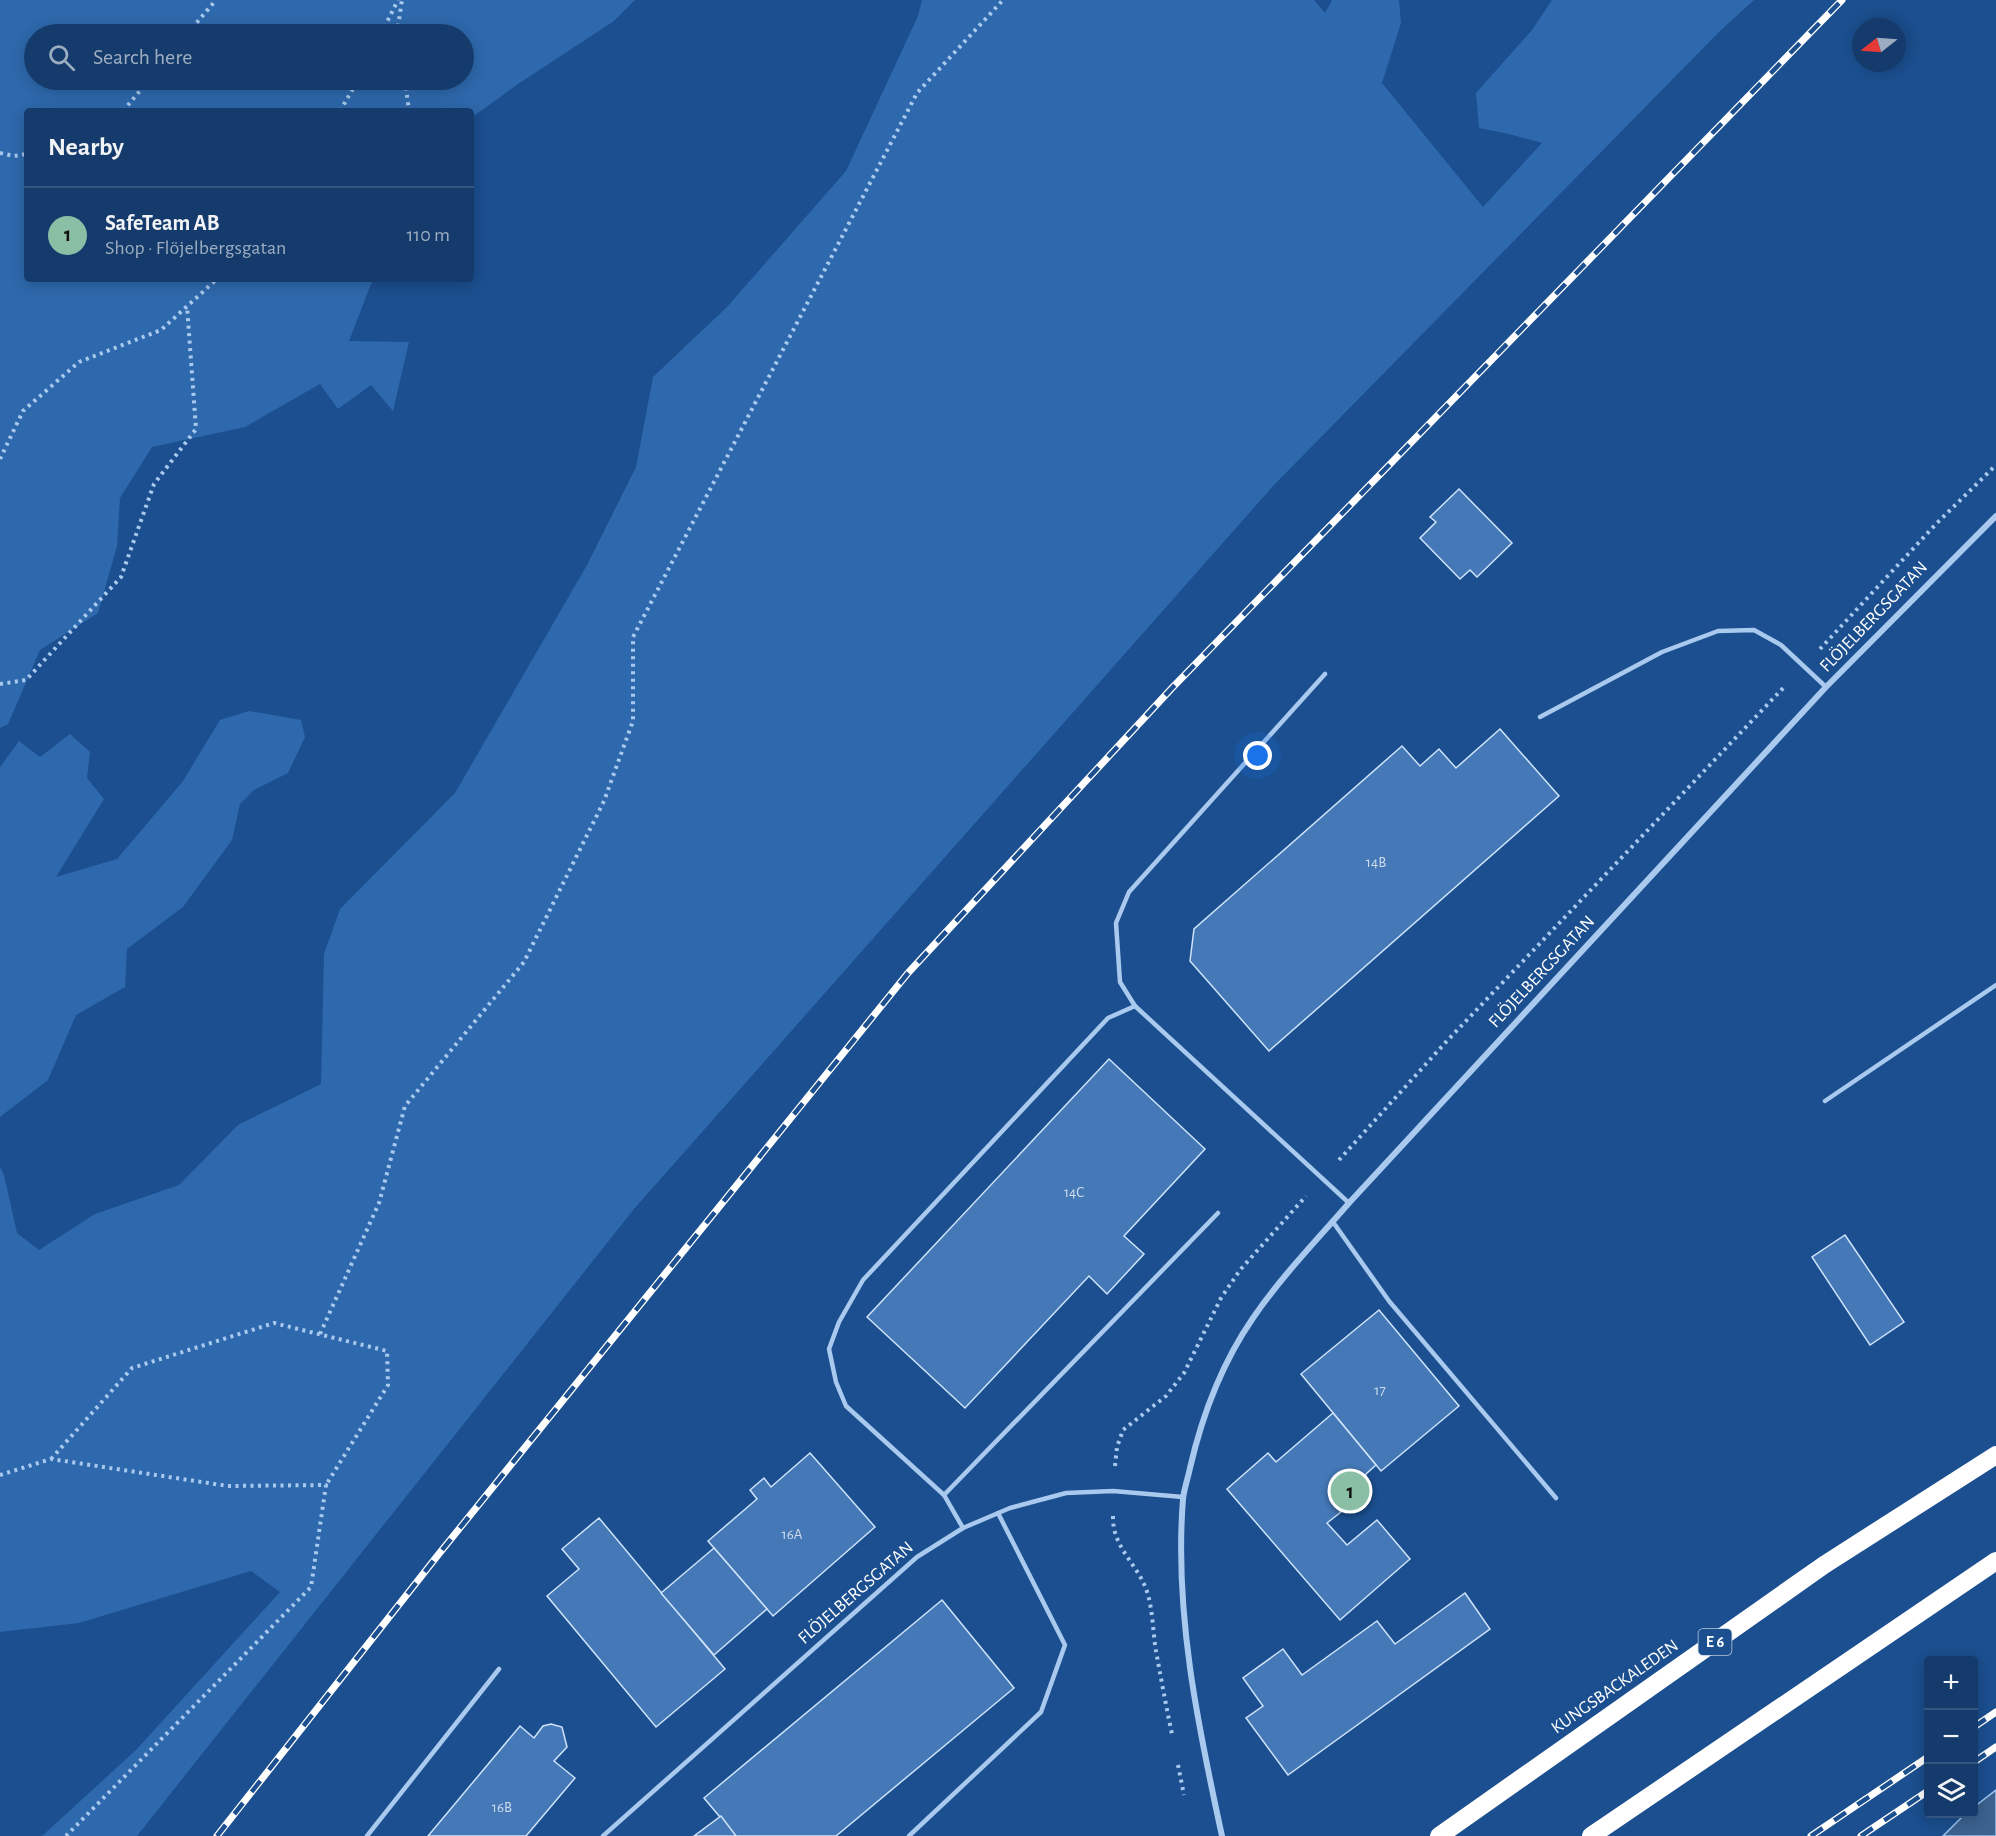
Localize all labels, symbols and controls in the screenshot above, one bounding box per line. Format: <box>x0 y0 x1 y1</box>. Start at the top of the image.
north arrow <box>1852 18 1906 72</box>
search box <box>24 24 474 90</box>
icon: search <box>45 41 78 74</box>
text: Search here <box>93 46 192 68</box>
text: Nearby <box>48 134 124 160</box>
text: SafeTeam AB <box>105 212 220 234</box>
text: 1 <box>64 225 71 245</box>
text: 110 m <box>406 225 450 245</box>
text: Shop · Flöjelbergsgatan <box>105 238 286 258</box>
street label: FLÖJELBERGSGATAN <box>1815 557 1931 676</box>
your location <box>1243 741 1272 770</box>
house number: 14B <box>1366 855 1386 870</box>
street label: FLÖJELBERGSGATAN <box>1484 911 1598 1032</box>
house number: 14C <box>1064 1185 1084 1200</box>
house number: 17 <box>1374 1383 1386 1398</box>
pin: 1 <box>1330 1468 1370 1514</box>
house number: 16A <box>782 1527 803 1542</box>
street label: FLÖJELBERGSGATAN <box>794 1537 917 1648</box>
road number: E 6 <box>1698 1629 1732 1655</box>
street label: KUNGSBACKALEDEN <box>1548 1636 1682 1738</box>
map controls <box>1924 1656 1978 1818</box>
button: + <box>1924 1656 1978 1710</box>
button: − <box>1924 1710 1978 1764</box>
button: layers <box>1924 1764 1978 1818</box>
house number: 16B <box>492 1800 512 1815</box>

